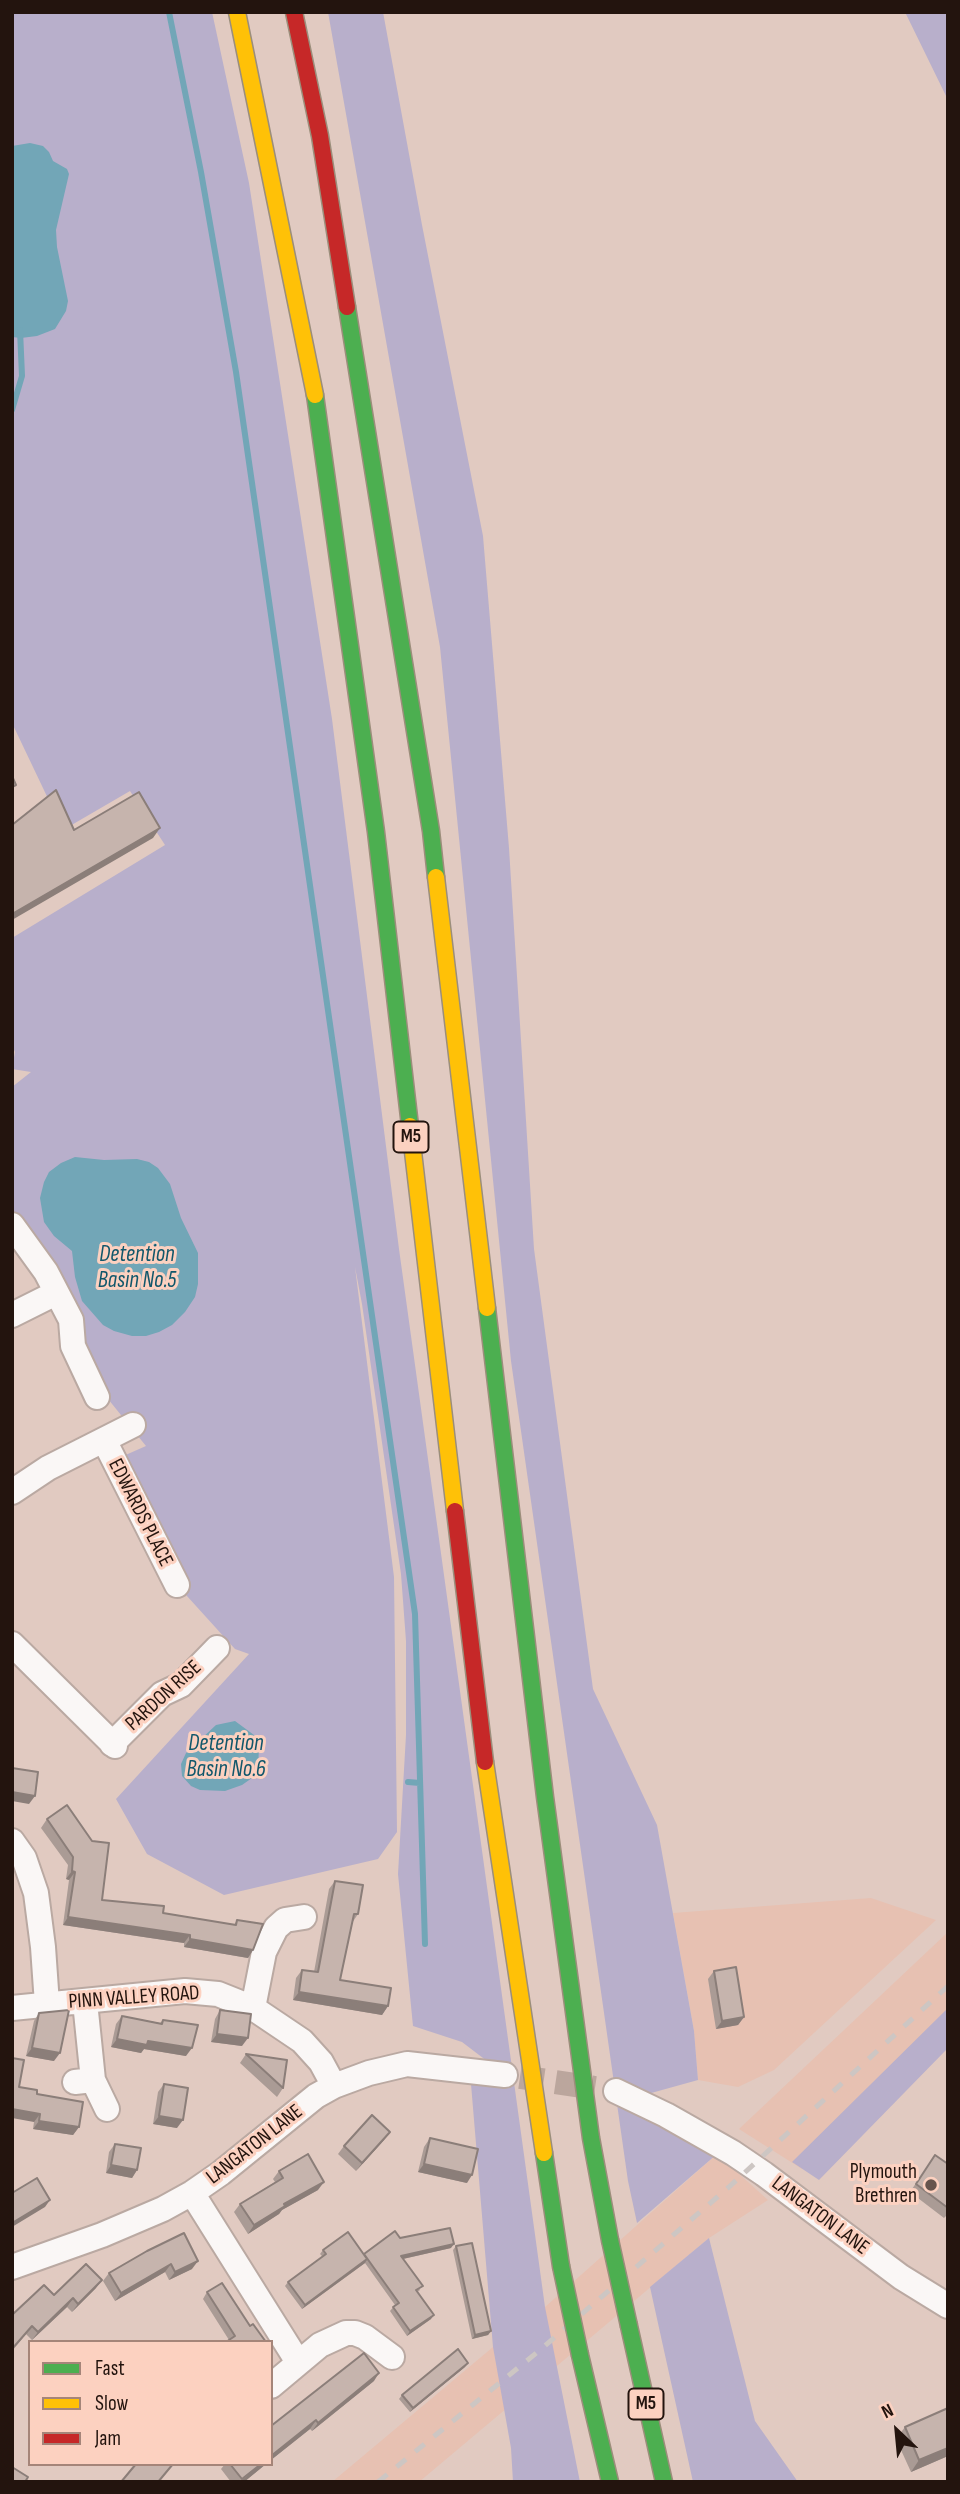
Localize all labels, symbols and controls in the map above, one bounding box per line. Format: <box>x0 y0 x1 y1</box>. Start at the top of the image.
road number: M5 <box>394 1121 428 1152</box>
water label: Detention Basin No.5 <box>98 1241 176 1295</box>
street label: EDWARDS PLACE <box>102 1455 178 1571</box>
street label: PARDON RISE <box>121 1655 207 1737</box>
water label: Detention Basin No.6 <box>186 1730 266 1784</box>
street label: PINN VALLEY ROAD <box>68 1981 200 2015</box>
street label: LANGATON LANE <box>202 2100 308 2190</box>
place label: Plymouth Brethren <box>850 2160 917 2210</box>
street label: LANGATON LANE <box>766 2171 874 2261</box>
marker: Plymouth Brethren <box>923 2177 939 2193</box>
legend <box>28 2340 273 2466</box>
text: Fast <box>95 2356 125 2381</box>
road number: M5 <box>628 2388 664 2420</box>
text: Slow <box>95 2391 128 2416</box>
north arrow <box>862 2396 932 2466</box>
text: N <box>878 2399 897 2424</box>
text: Jam <box>95 2426 121 2451</box>

